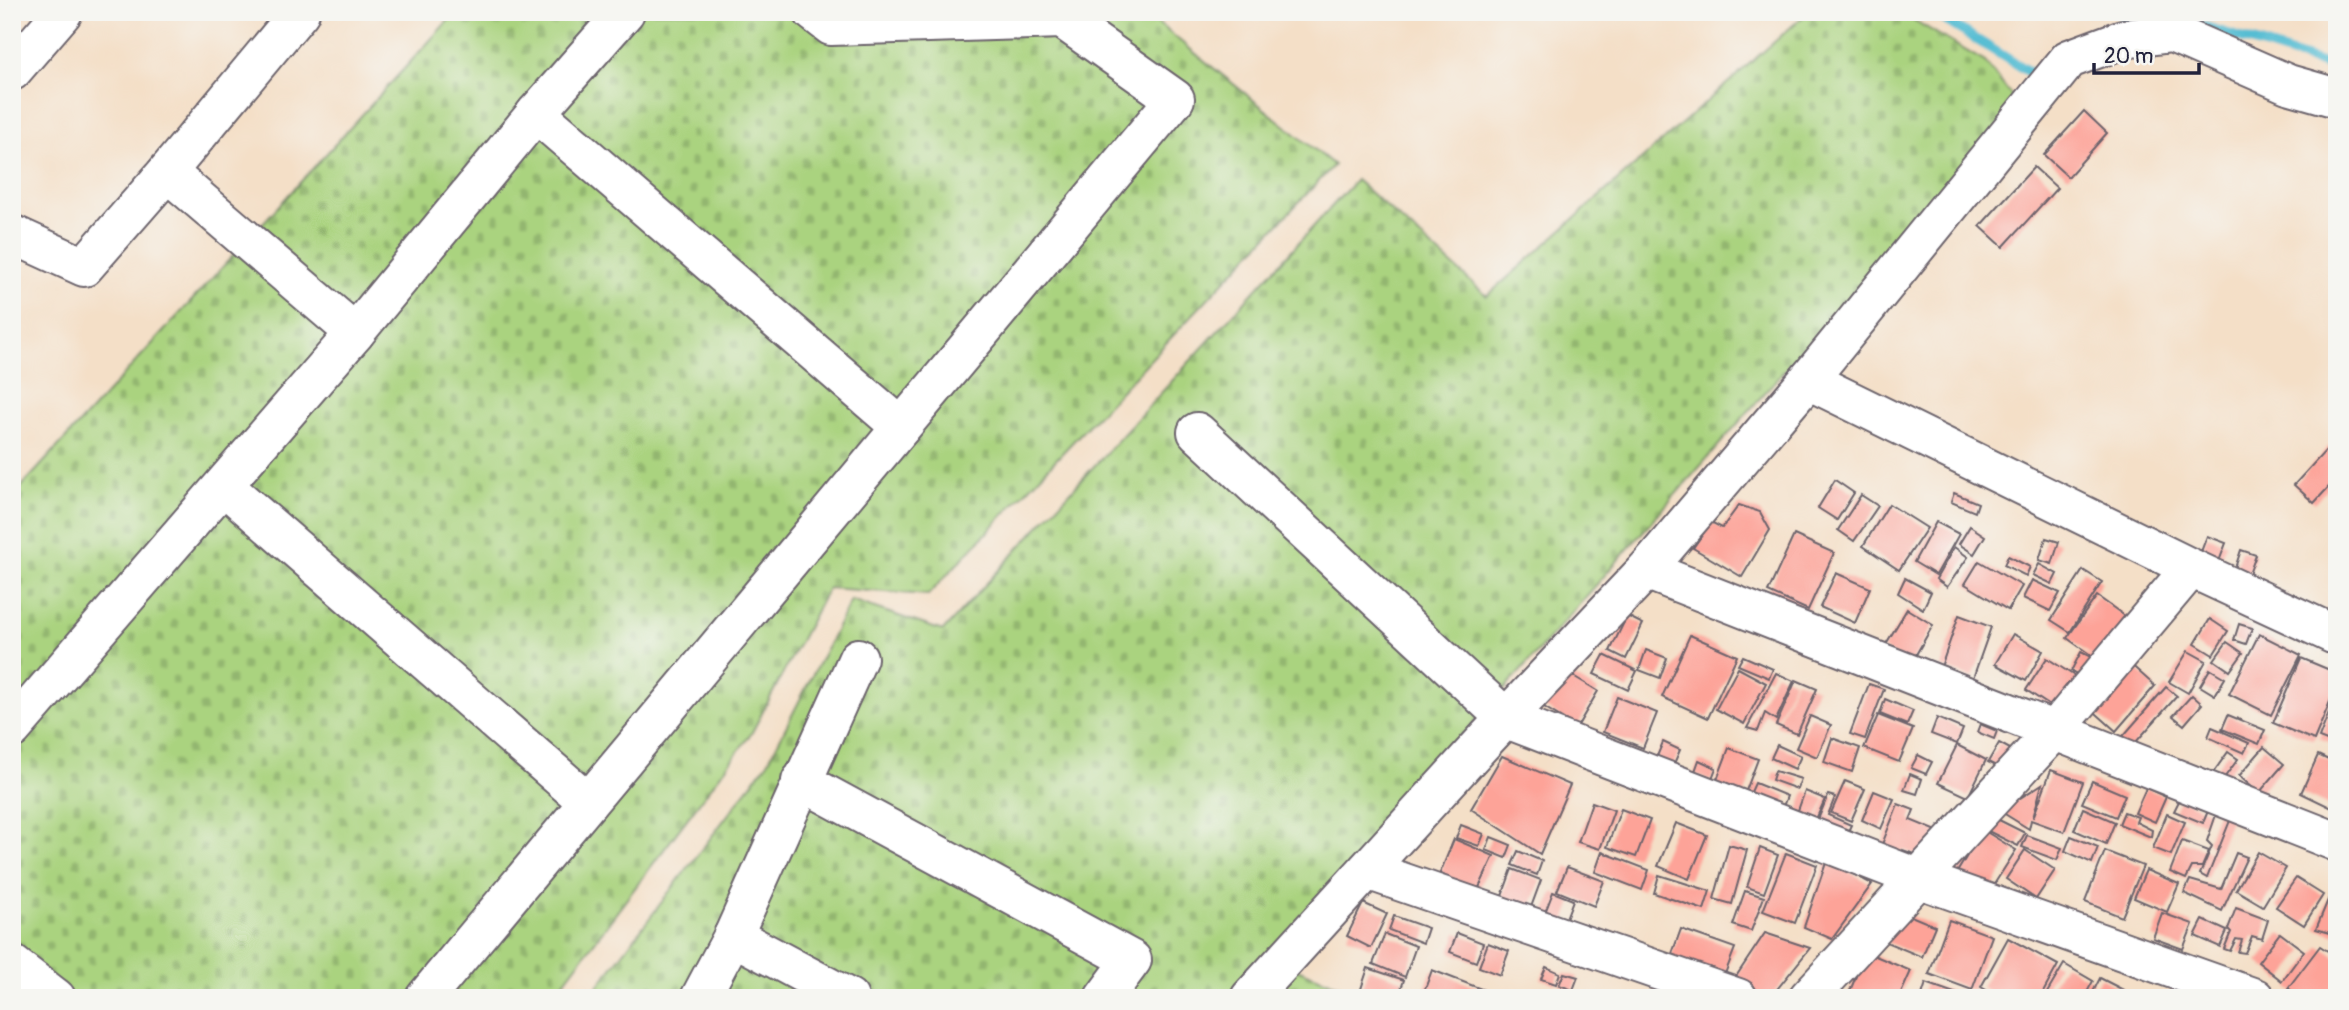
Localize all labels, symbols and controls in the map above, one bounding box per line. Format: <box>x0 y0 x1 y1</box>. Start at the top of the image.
scale bar <box>2094 32 2198 76</box>
text: 20 m <box>2104 43 2153 70</box>

